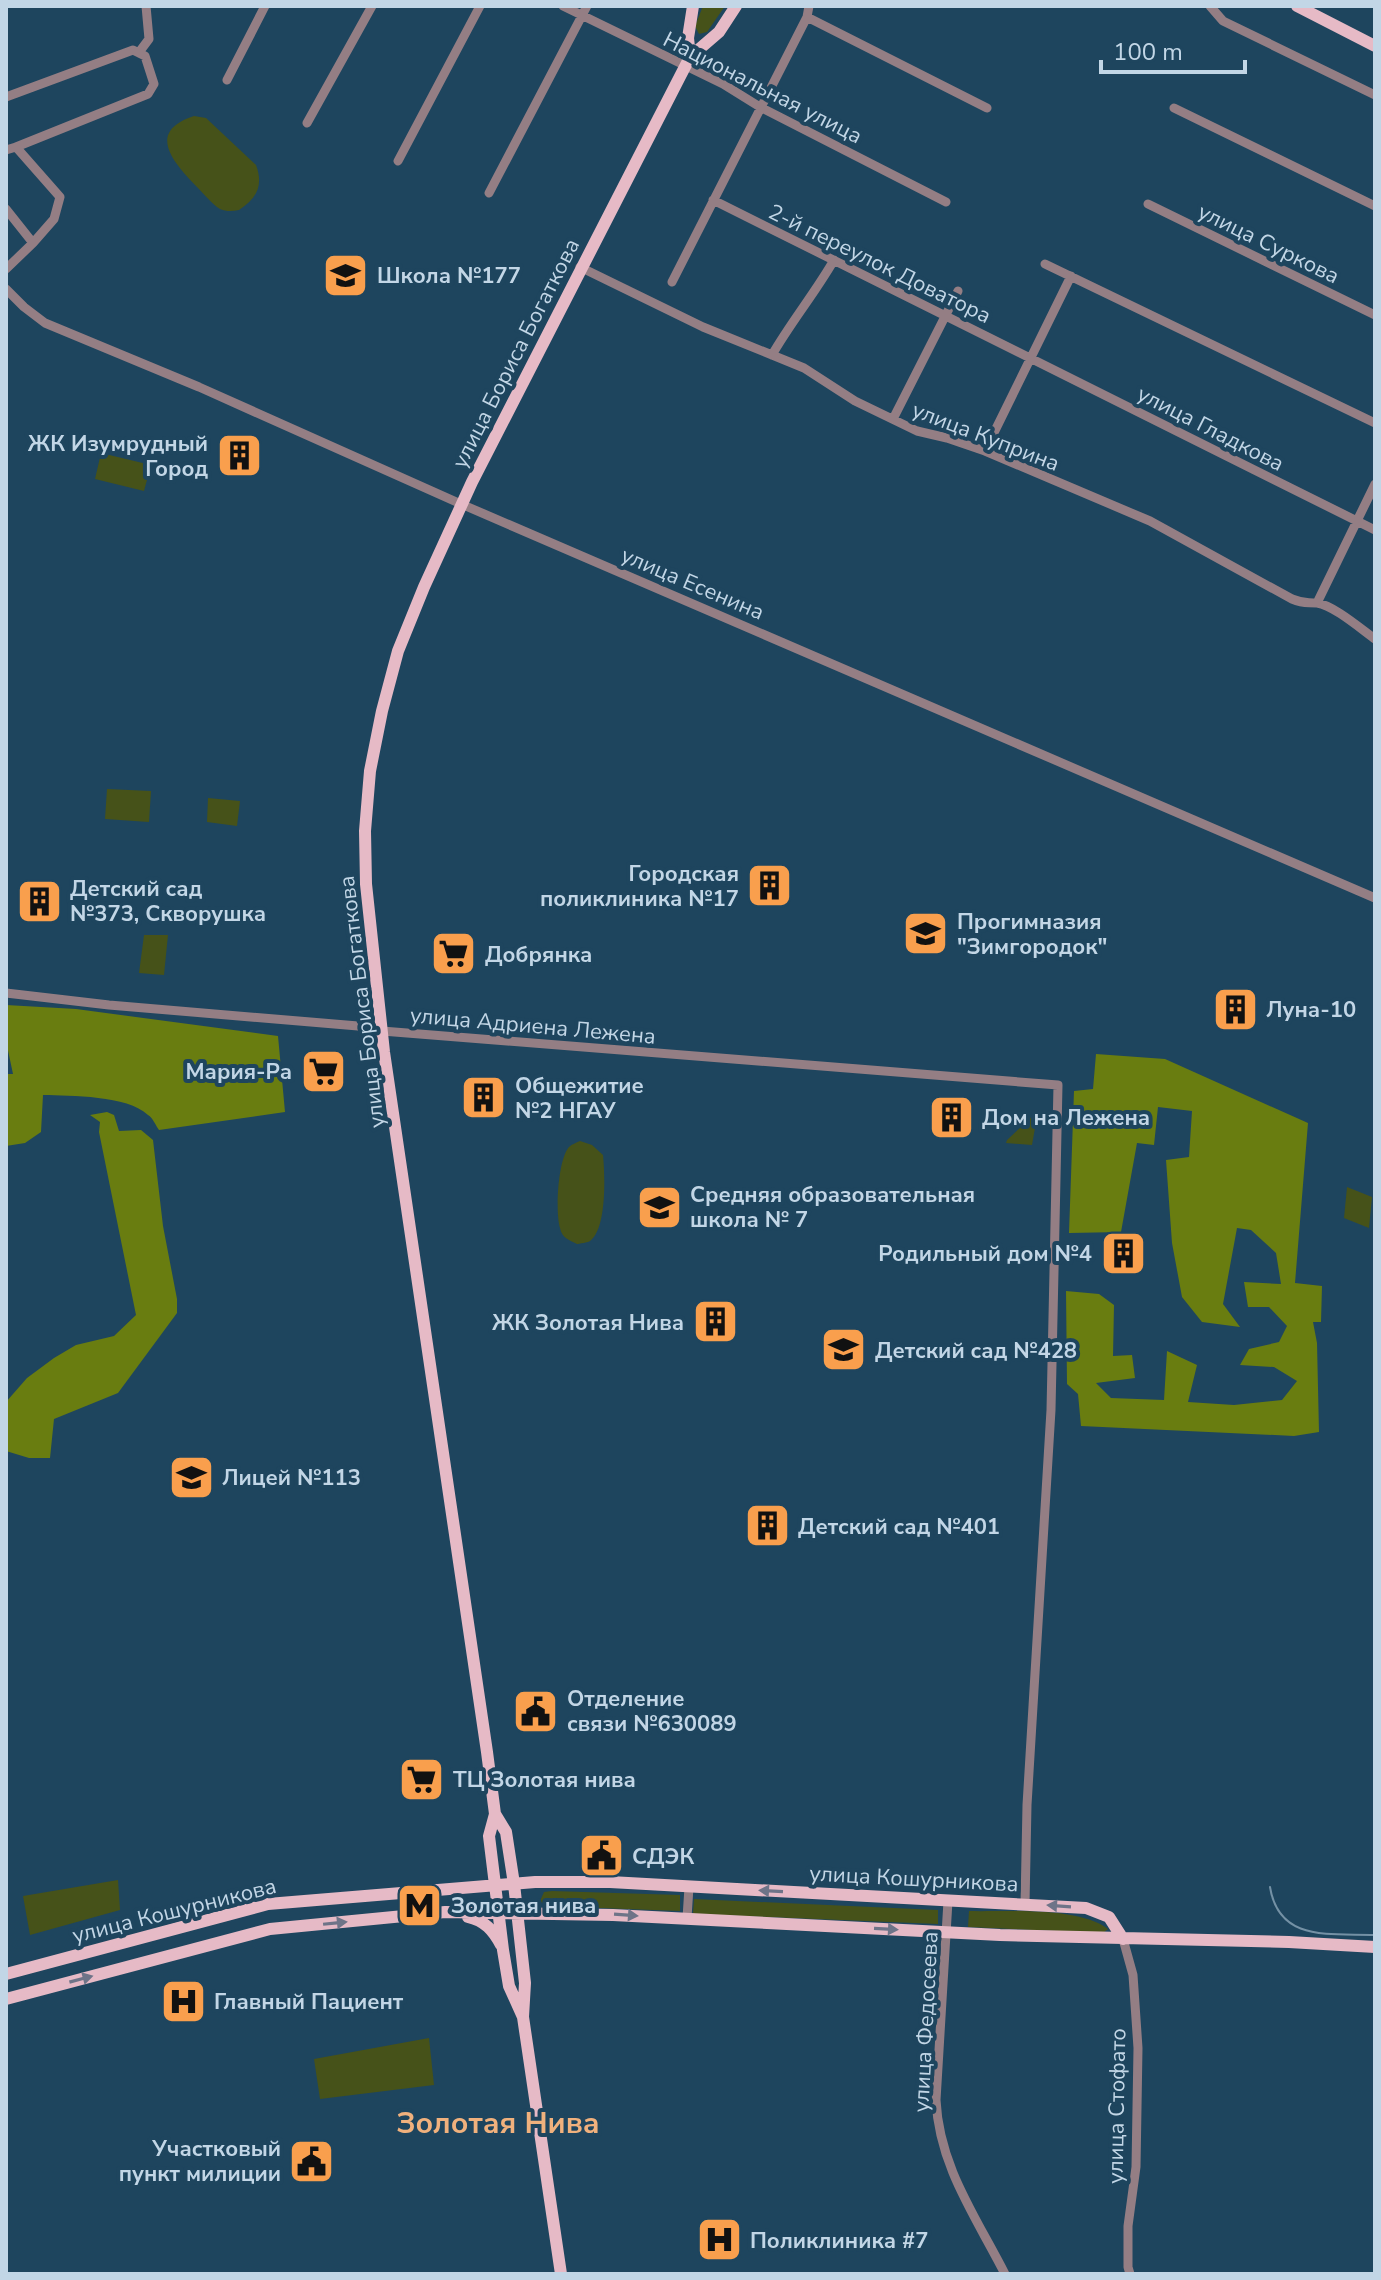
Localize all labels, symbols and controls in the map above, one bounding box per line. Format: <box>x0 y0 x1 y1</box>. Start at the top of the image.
scale bar <box>1101 24 1245 74</box>
street label: Национальная улица <box>658 25 867 151</box>
text: 100 m <box>1113 36 1183 68</box>
street label: 2-й переулок Доватора <box>763 197 996 331</box>
street label: улица Суркова <box>1193 197 1344 291</box>
street label: улица Бориса Богаткова <box>445 234 587 473</box>
school or university icon: Школа №177 <box>322 251 370 299</box>
place label: Школа №177 <box>377 261 521 291</box>
street label: улица Гладкова <box>1132 379 1289 479</box>
street label: улица Куприна <box>908 395 1064 479</box>
place label: ЖК Изумрудный Город <box>28 429 208 484</box>
building icon: ЖК Изумрудный Город <box>215 432 263 480</box>
street label: улица Есенина <box>616 540 769 628</box>
place label: Городская поликлиника №17 <box>540 859 739 914</box>
building icon: Городская поликлиника №17 <box>746 862 794 910</box>
place label: Детский сад №373, Скворушка <box>70 874 266 929</box>
street label: улица Бориса Богаткова <box>332 874 392 1130</box>
building icon: Детский сад №373, Скворушка <box>15 877 63 925</box>
place label: Прогимназия "Зимгородок" <box>957 907 1107 962</box>
school or university icon: Прогимназия "Зимгородок" <box>902 910 950 958</box>
supermarket icon: Добрянка <box>430 930 478 978</box>
place label: Добрянка <box>485 940 592 970</box>
building icon: Луна-10 <box>1211 985 1259 1033</box>
place label: Луна-10 <box>1266 995 1356 1025</box>
street label: улица Адриена Лежена <box>409 1000 657 1052</box>
supermarket icon: Мария-Ра <box>299 1047 347 1095</box>
place label: Мария-Ра <box>185 1057 292 1087</box>
place label: Общежитие №2 НГАУ <box>515 1071 644 1126</box>
building icon: Общежитие №2 НГАУ <box>460 1074 508 1122</box>
building icon: Дом на Лежена <box>927 1093 975 1141</box>
place label: Дом на Лежена <box>982 1103 1150 1133</box>
place label: Средняя образовательная школа № 7 <box>690 1180 975 1235</box>
school or university icon: Средняя образовательная школа № 7 <box>635 1183 683 1231</box>
building icon: Родильный дом №4 <box>1099 1229 1147 1277</box>
place label: Родильный дом №4 <box>878 1239 1092 1269</box>
building icon: ЖК Золотая Нива <box>691 1298 739 1346</box>
place label: ЖК Золотая Нива <box>492 1308 684 1338</box>
school or university icon: Детский сад №428 <box>820 1326 868 1374</box>
place label: Детский сад №428 <box>875 1336 1077 1366</box>
school or university icon: Лицей №113 <box>167 1453 215 1501</box>
place label: Лицей №113 <box>222 1463 361 1493</box>
building icon: Детский сад №401 <box>743 1502 791 1550</box>
place label: Детский сад №401 <box>798 1512 1000 1542</box>
place label: Отделение связи №630089 <box>567 1684 737 1739</box>
public building icon: Отделение связи №630089 <box>512 1687 560 1735</box>
supermarket icon: ТЦ Золотая нива <box>398 1755 446 1803</box>
place label: ТЦ Золотая нива <box>453 1765 636 1795</box>
public building icon: СДЭК <box>577 1832 625 1880</box>
place label: СДЭК <box>632 1842 694 1872</box>
street label: улица Кошурникова <box>809 1859 1019 1899</box>
street label: улица Кошурникова <box>69 1871 279 1951</box>
metro station icon: Золотая нива <box>396 1881 444 1929</box>
one-way arrow <box>758 1885 783 1898</box>
place label: Золотая нива <box>451 1891 596 1921</box>
one-way arrow <box>1046 1899 1071 1912</box>
one-way arrow <box>614 1909 639 1922</box>
one-way arrow <box>322 1916 347 1929</box>
one-way arrow <box>874 1922 899 1935</box>
street label: улица Федосеева <box>906 1931 946 2113</box>
one-way arrow <box>69 1972 94 1984</box>
hospital icon: Главный Пациент <box>159 1977 207 2025</box>
place label: Главный Пациент <box>214 1987 404 2017</box>
street label: улица Стофато <box>1101 2028 1133 2184</box>
district label: Золотая Нива <box>396 2103 600 2144</box>
place label: Участковый пункт милиции <box>119 2134 281 2189</box>
public building icon: Участковый пункт милиции <box>288 2137 336 2185</box>
hospital icon: Поликлиника #7 <box>695 2216 743 2264</box>
place label: Поликлиника #7 <box>750 2226 928 2256</box>

